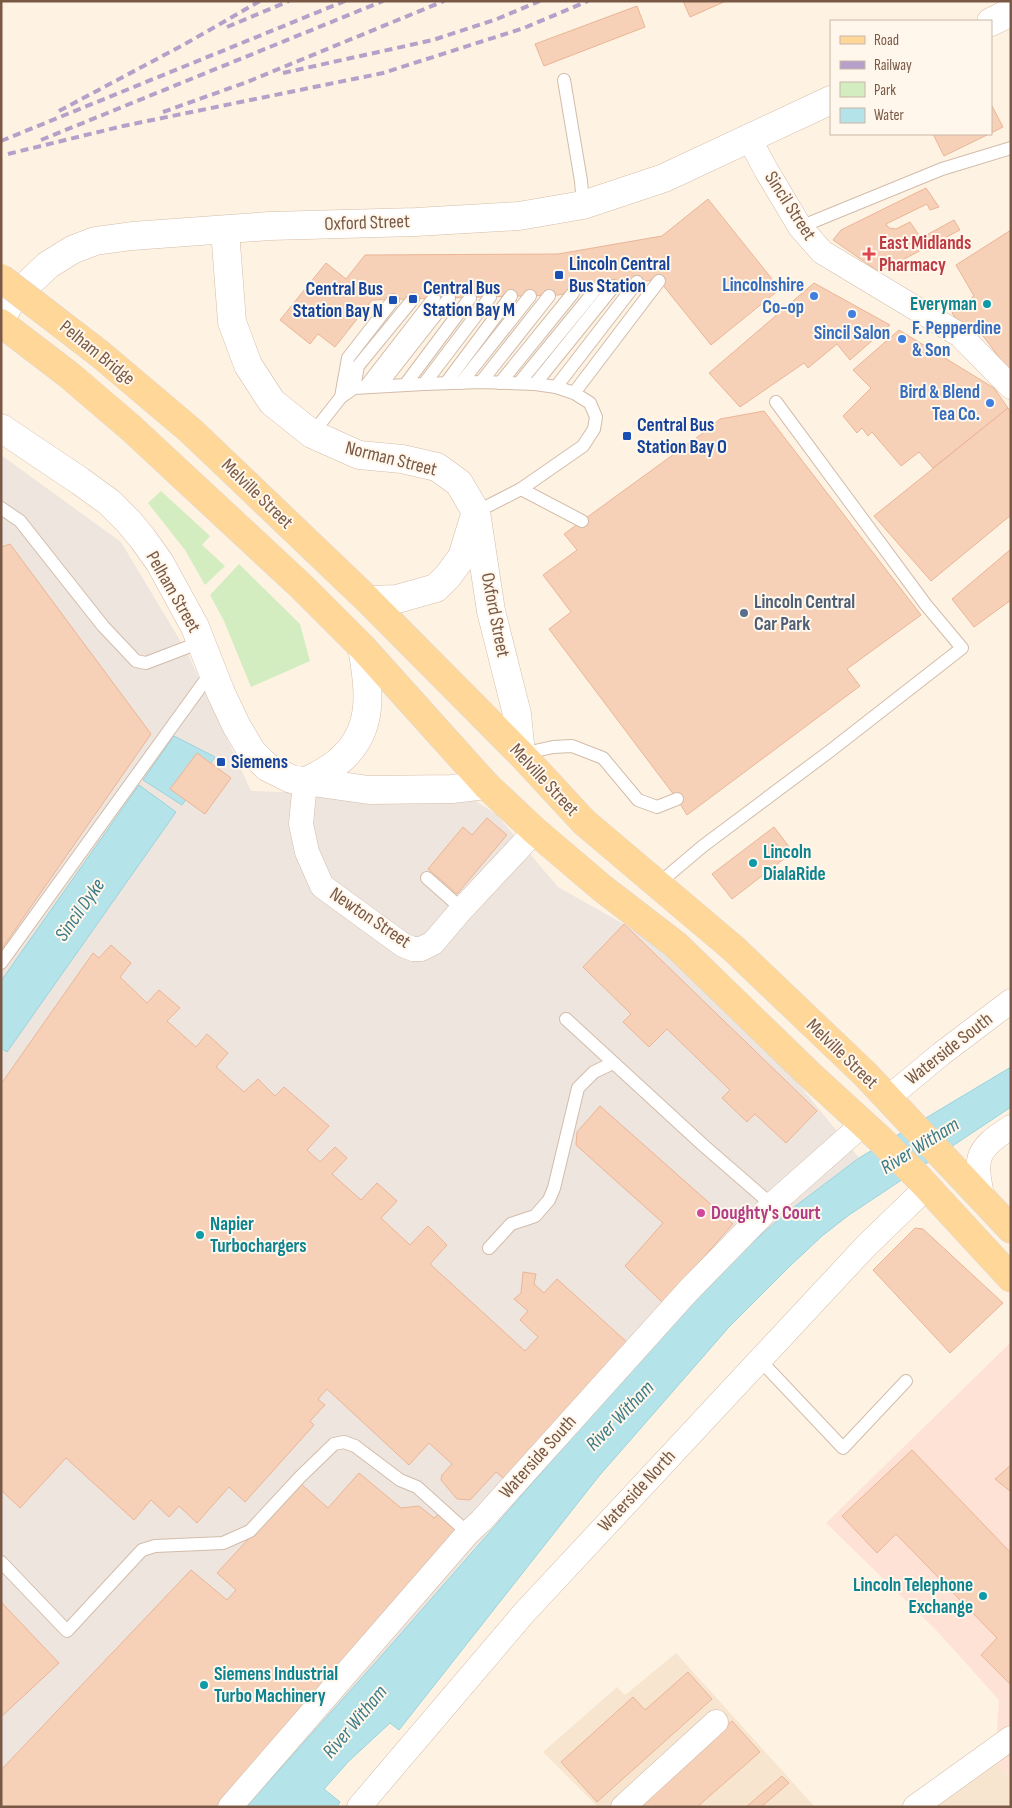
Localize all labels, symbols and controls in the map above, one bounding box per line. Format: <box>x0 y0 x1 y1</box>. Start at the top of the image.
legend <box>830 20 992 135</box>
text: Road <box>874 31 899 50</box>
text: Railway <box>874 56 912 75</box>
text: Park <box>874 81 896 100</box>
text: Water <box>874 106 905 125</box>
street label: Sincil Street <box>759 167 821 245</box>
street label: Oxford Street <box>324 210 410 236</box>
place label: East Midlands Pharmacy <box>879 232 971 277</box>
marker: East Midlands Pharmacy <box>863 248 875 260</box>
place label: Lincoln Central Bus Station <box>569 253 670 298</box>
marker: Lincoln Central Bus Station <box>553 269 565 281</box>
place label: Lincolnshire Co-op <box>722 274 804 319</box>
place label: Central Bus Station Bay M <box>423 277 515 322</box>
place label: Central Bus Station Bay N <box>293 278 383 323</box>
marker: Lincolnshire Co-op <box>808 290 820 302</box>
marker: Central Bus Station Bay M <box>407 293 419 305</box>
place label: Everyman <box>910 293 977 316</box>
marker: Central Bus Station Bay N <box>387 294 399 306</box>
marker: Everyman <box>981 298 993 310</box>
marker: Sincil Salon <box>846 308 858 320</box>
street label: Pelham Bridge <box>55 316 139 390</box>
place label: F. Pepperdine & Son <box>912 317 1001 362</box>
place label: Sincil Salon <box>814 322 890 345</box>
marker: F. Pepperdine & Son <box>896 333 908 345</box>
place label: Bird & Blend Tea Co. <box>899 381 980 426</box>
marker: Bird & Blend Tea Co. <box>984 397 996 409</box>
place label: Central Bus Station Bay O <box>637 414 727 459</box>
marker: Central Bus Station Bay O <box>621 430 633 442</box>
street label: Norman Street <box>343 436 439 482</box>
street label: Melville Street <box>216 454 298 534</box>
street label: Pelham Street <box>141 547 206 637</box>
street label: Oxford Street <box>476 571 514 659</box>
place label: Lincoln Central Car Park <box>754 591 855 636</box>
marker: Lincoln Central Car Park <box>738 607 750 619</box>
street label: Melville Street <box>504 739 584 821</box>
place label: Siemens <box>231 751 288 774</box>
marker: Siemens <box>215 756 227 768</box>
place label: Lincoln DialaRide <box>763 841 826 886</box>
marker: Lincoln DialaRide <box>747 857 759 869</box>
water label: Sincil Dyke <box>50 874 110 946</box>
street label: Newton Street <box>325 883 415 954</box>
street label: Waterside South <box>901 1008 997 1090</box>
street label: Melville Street <box>801 1014 883 1094</box>
water label: River Witham <box>876 1112 964 1180</box>
place label: Doughty's Court <box>711 1202 821 1225</box>
marker: Doughty's Court <box>695 1207 707 1219</box>
place label: Napier Turbochargers <box>210 1213 307 1258</box>
marker: Napier Turbochargers <box>194 1229 206 1241</box>
water label: River Witham <box>581 1376 660 1456</box>
street label: Waterside South <box>495 1410 581 1504</box>
street label: Waterside North <box>593 1445 681 1537</box>
place label: Lincoln Telephone Exchange <box>853 1574 973 1619</box>
marker: Lincoln Telephone Exchange <box>977 1590 989 1602</box>
place label: Siemens Industrial Turbo Machinery <box>214 1663 338 1708</box>
marker: Siemens Industrial Turbo Machinery <box>198 1679 210 1691</box>
water label: River Witham <box>318 1680 393 1763</box>

